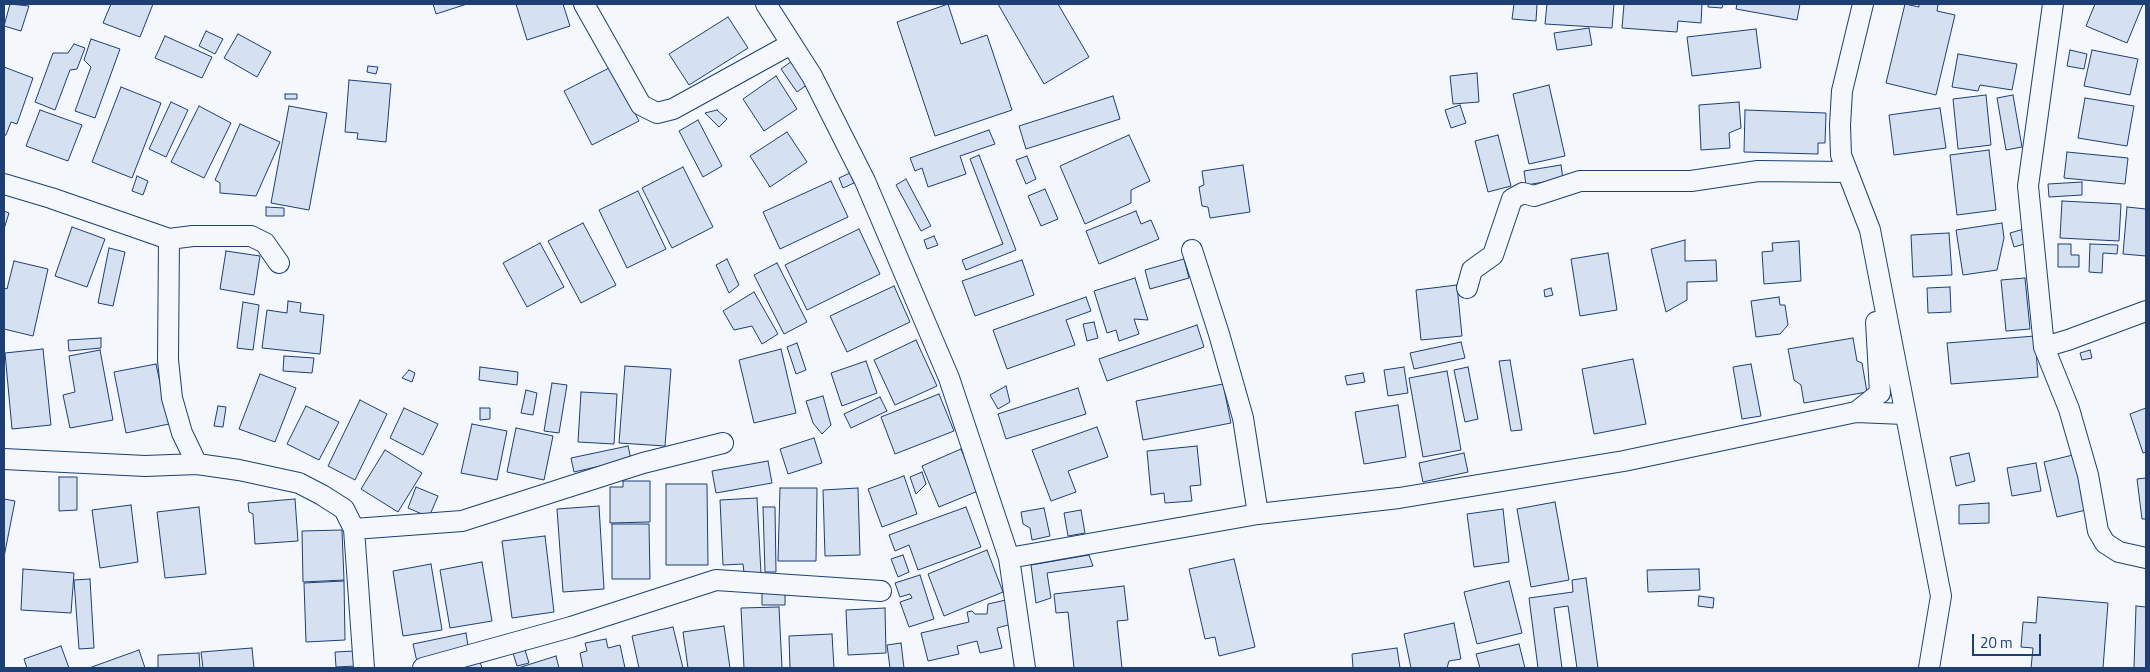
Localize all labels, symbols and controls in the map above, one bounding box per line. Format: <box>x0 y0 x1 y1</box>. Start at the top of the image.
scale bar <box>1975 624 2044 656</box>
text: 20 m <box>1980 631 2013 654</box>

